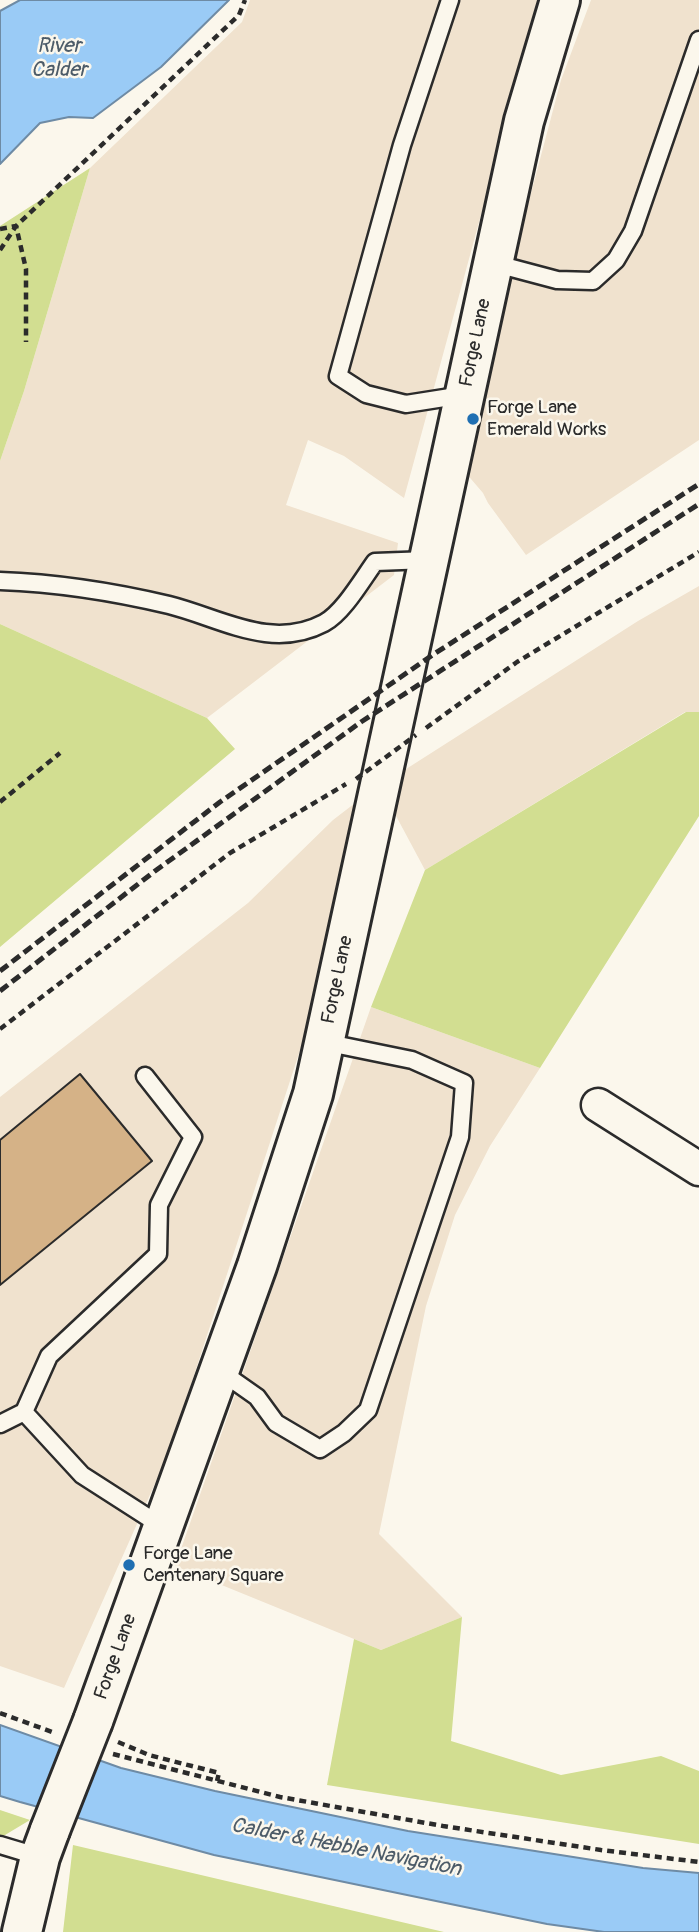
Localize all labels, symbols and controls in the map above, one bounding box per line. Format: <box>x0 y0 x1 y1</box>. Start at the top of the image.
water label: River Calder <box>31 34 87 84</box>
street label: Forge Lane <box>456 297 496 389</box>
place label: Forge Lane Emerald Works <box>487 397 606 441</box>
marker: Forge Lane Emerald Works <box>465 411 481 427</box>
street label: Forge Lane <box>318 934 358 1026</box>
place label: Forge Lane Centenary Square <box>143 1543 284 1587</box>
marker: Forge Lane Centenary Square <box>121 1557 137 1573</box>
street label: Forge Lane <box>90 1611 142 1703</box>
water label: Calder & Hebble Navigation <box>229 1813 463 1883</box>

